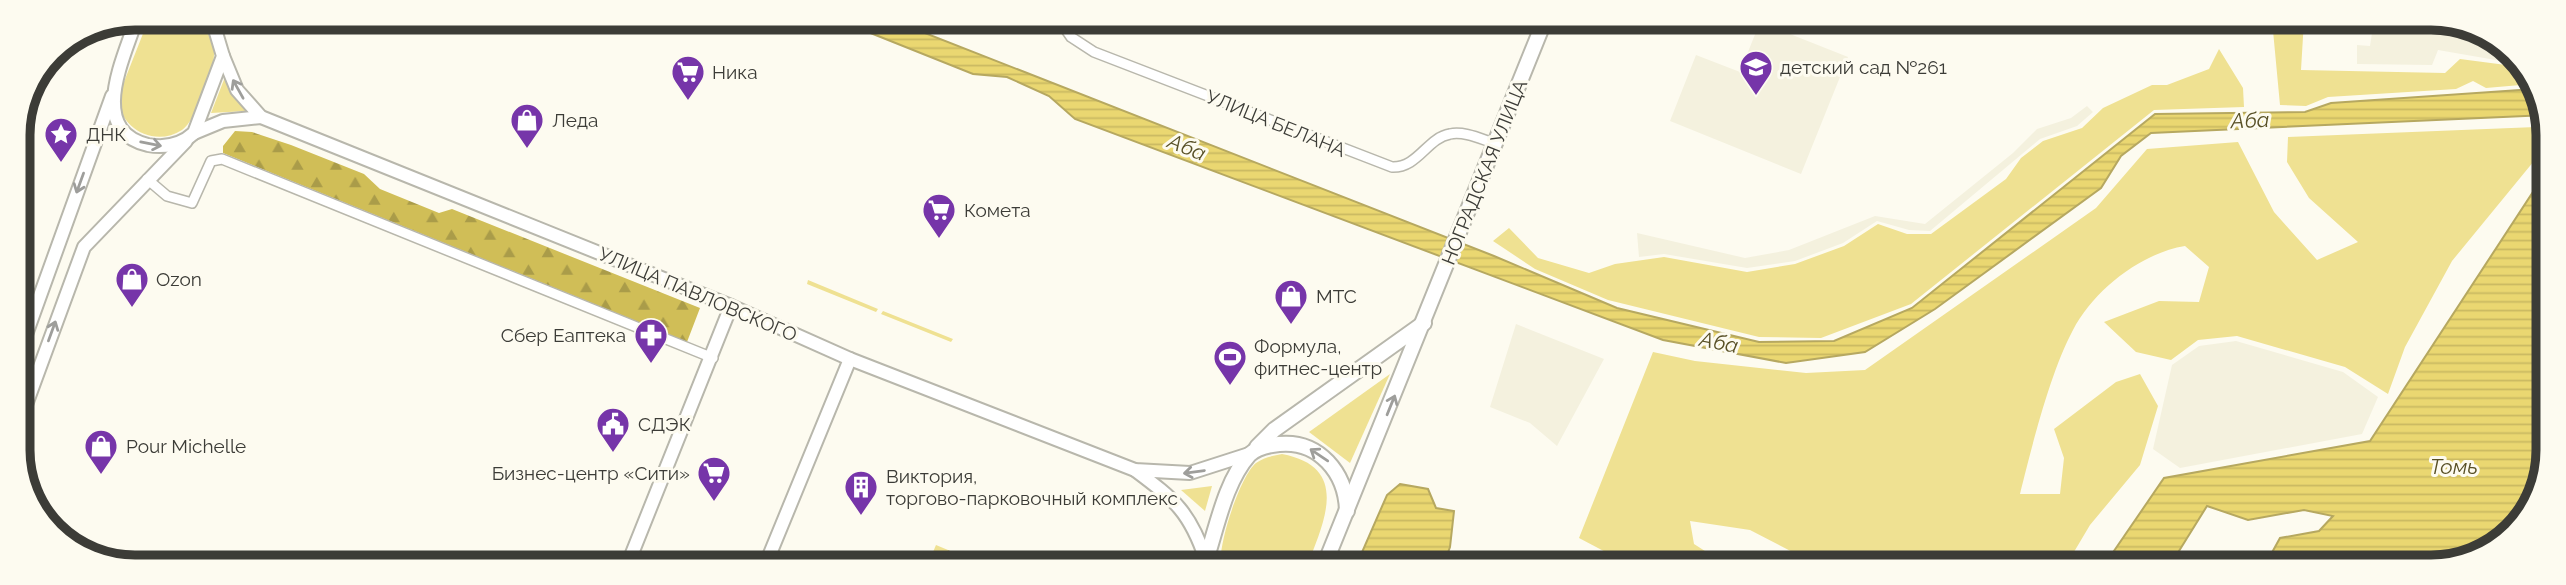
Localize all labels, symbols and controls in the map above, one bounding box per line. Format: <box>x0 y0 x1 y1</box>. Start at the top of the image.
school or university icon: детский сад №261 <box>1737 48 1775 97</box>
supermarket icon: Ника <box>669 53 707 102</box>
place label: детский сад №261 <box>1780 56 1947 78</box>
place label: Ника <box>712 61 758 83</box>
street label: НОГРАДСКАЯ УЛИЦА <box>1437 76 1531 268</box>
one-way arrow <box>231 79 244 100</box>
street label: УЛИЦА БЕЛАНА <box>1203 85 1349 161</box>
shop icon: Леда <box>508 101 546 150</box>
water label: Аба <box>2229 107 2270 133</box>
place label: Леда <box>552 109 598 131</box>
place icon: ДНК <box>42 115 80 164</box>
place label: ДНК <box>86 123 126 145</box>
water label: Аба <box>1163 128 1210 166</box>
one-way arrow <box>139 138 162 151</box>
one-way arrow <box>73 172 85 194</box>
supermarket icon: Комета <box>920 191 958 240</box>
place label: Комета <box>964 199 1031 221</box>
street label: УЛИЦА ПАВЛОВСКОГО <box>595 242 801 346</box>
shop icon: Ozon <box>113 260 151 309</box>
place label: Ozon <box>156 268 202 290</box>
shop icon: МТС <box>1272 277 1310 326</box>
place label: МТС <box>1316 285 1357 307</box>
pharmacy icon: Сбер Еаптека <box>632 316 670 365</box>
one-way arrow <box>47 321 60 343</box>
place label: Сбер Еаптека <box>501 324 626 346</box>
water label: Аба <box>1697 326 1740 358</box>
place label: Формула, фитнес-центр <box>1254 335 1382 379</box>
sports icon: Формула, фитнес-центр <box>1211 338 1249 387</box>
one-way arrow <box>1386 394 1399 416</box>
public building icon: СДЭК <box>594 405 632 454</box>
place label: СДЭК <box>638 413 691 435</box>
shop icon: Pour Michelle <box>82 427 120 476</box>
place label: Pour Michelle <box>126 435 246 457</box>
one-way arrow <box>1310 448 1329 462</box>
supermarket icon: Бизнес-центр «Сити» <box>695 454 733 503</box>
water label: Томь <box>2430 454 2478 479</box>
place label: Бизнес-центр «Сити» <box>492 462 690 484</box>
place label: Виктория, торгово-парковочный комплекс <box>886 465 1178 509</box>
one-way arrow <box>1183 465 1206 478</box>
building icon: Виктория, торгово-парковочный комплекс <box>842 468 880 517</box>

